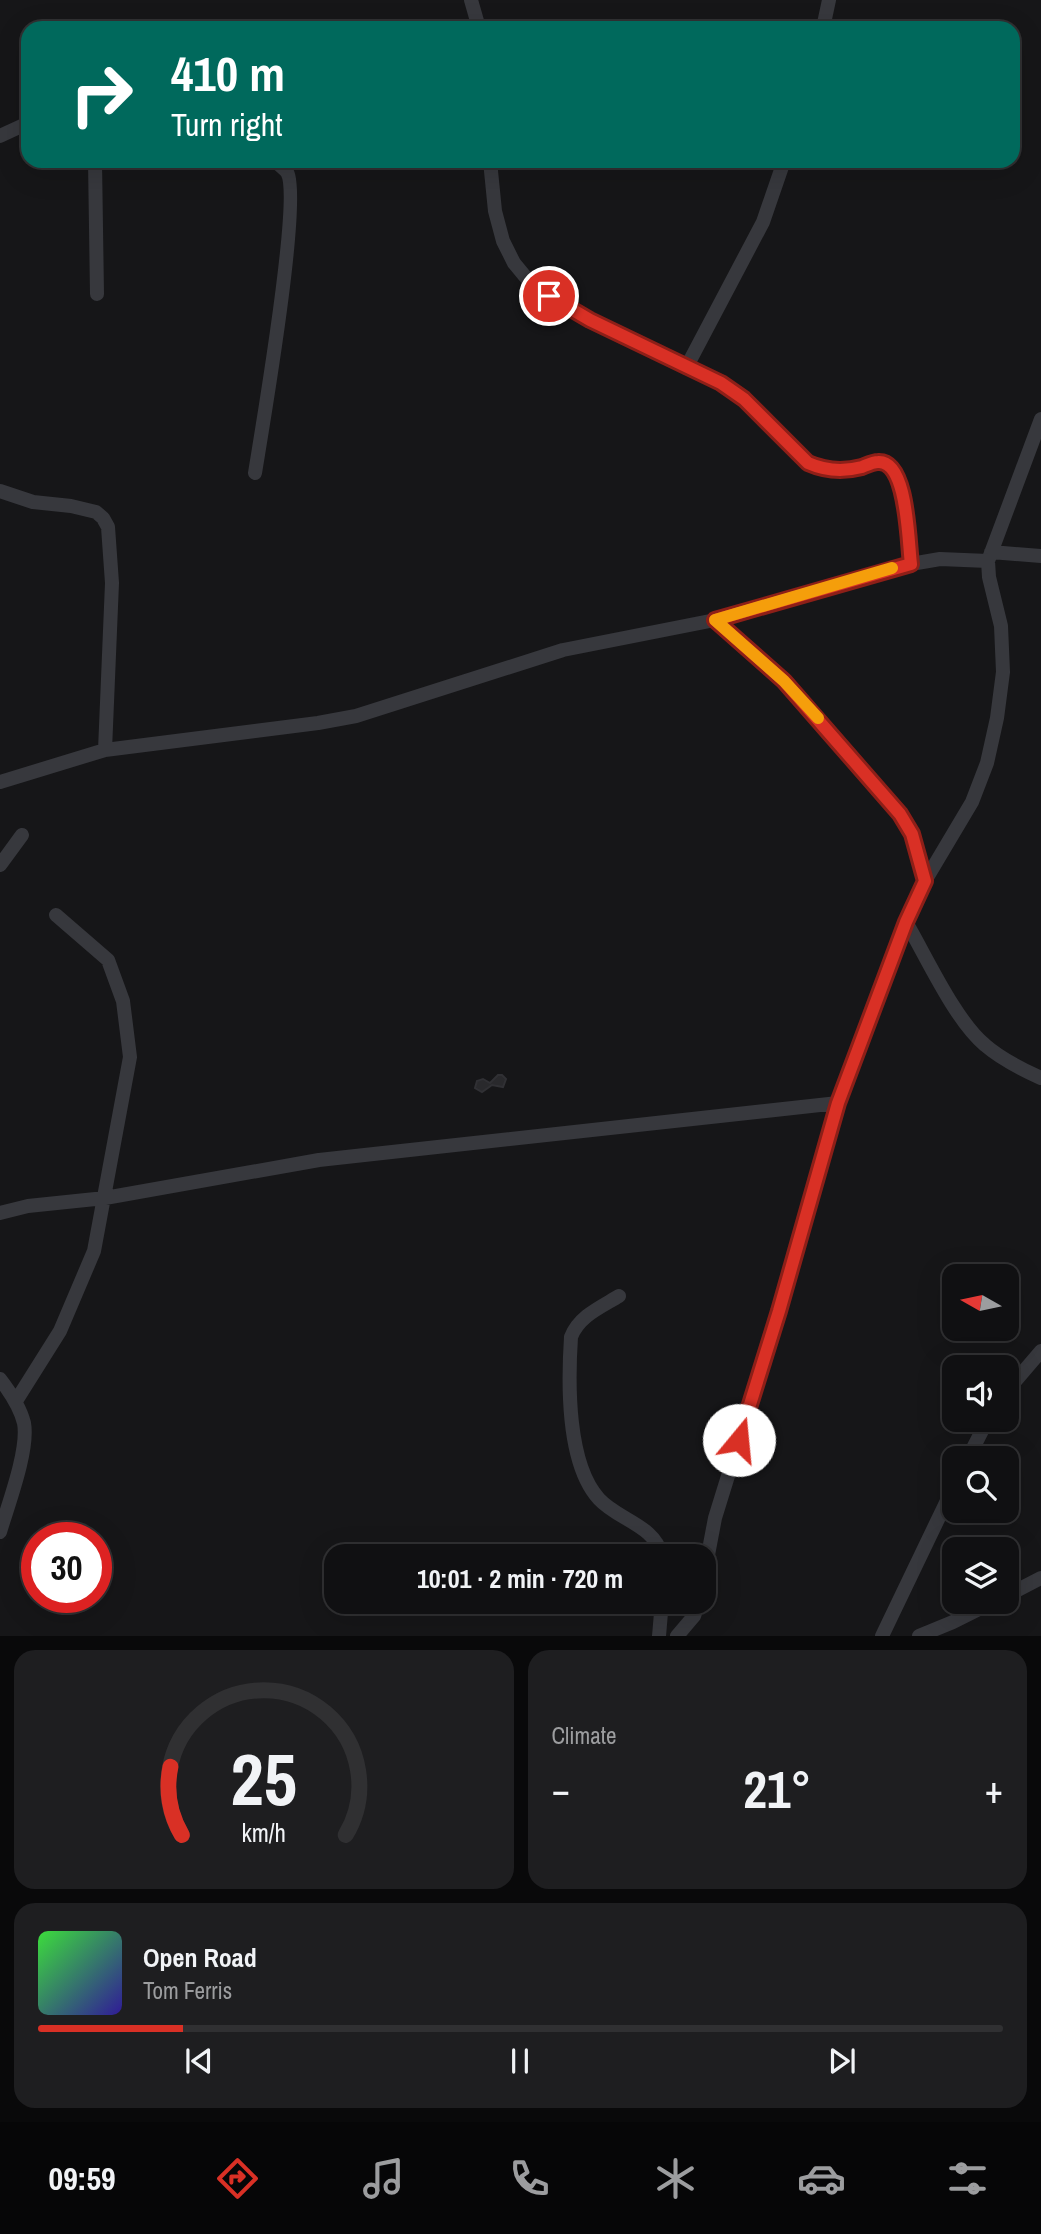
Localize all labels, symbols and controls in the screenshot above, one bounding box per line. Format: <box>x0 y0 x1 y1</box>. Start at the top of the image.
text: 410 m <box>171 40 285 106</box>
icon: right <box>56 49 147 140</box>
text: Turn right <box>171 103 283 146</box>
pin <box>519 266 579 326</box>
icon: arrive <box>530 277 568 315</box>
north arrow <box>942 1264 1018 1340</box>
map controls <box>942 1264 1019 1614</box>
button: sound <box>942 1355 1019 1432</box>
position arrow <box>702 1403 776 1477</box>
button: search <box>942 1446 1019 1523</box>
speed limit sign: 30 <box>21 1522 112 1613</box>
button: layers <box>942 1537 1019 1614</box>
text: 10:01 · 2 min · 720 m <box>417 1561 623 1596</box>
text: Climate <box>552 1720 616 1751</box>
text: 25 <box>231 1731 297 1829</box>
text: 21° <box>743 1754 811 1824</box>
text: − <box>552 1764 570 1815</box>
text: + <box>985 1764 1003 1815</box>
text: km/h <box>242 1816 286 1850</box>
text: Open Road <box>143 1940 257 1975</box>
text: Tom Ferris <box>143 1975 232 2006</box>
icon: previous <box>180 2042 218 2080</box>
icon: pause <box>501 2042 539 2080</box>
icon: next <box>823 2042 861 2080</box>
icon: directions <box>213 2154 262 2203</box>
icon: music <box>359 2154 408 2203</box>
icon: phone <box>505 2154 554 2203</box>
icon: climate <box>651 2154 700 2203</box>
icon: car <box>797 2154 846 2203</box>
icon: filters <box>943 2154 992 2203</box>
text: 09:59 <box>49 2157 116 2200</box>

